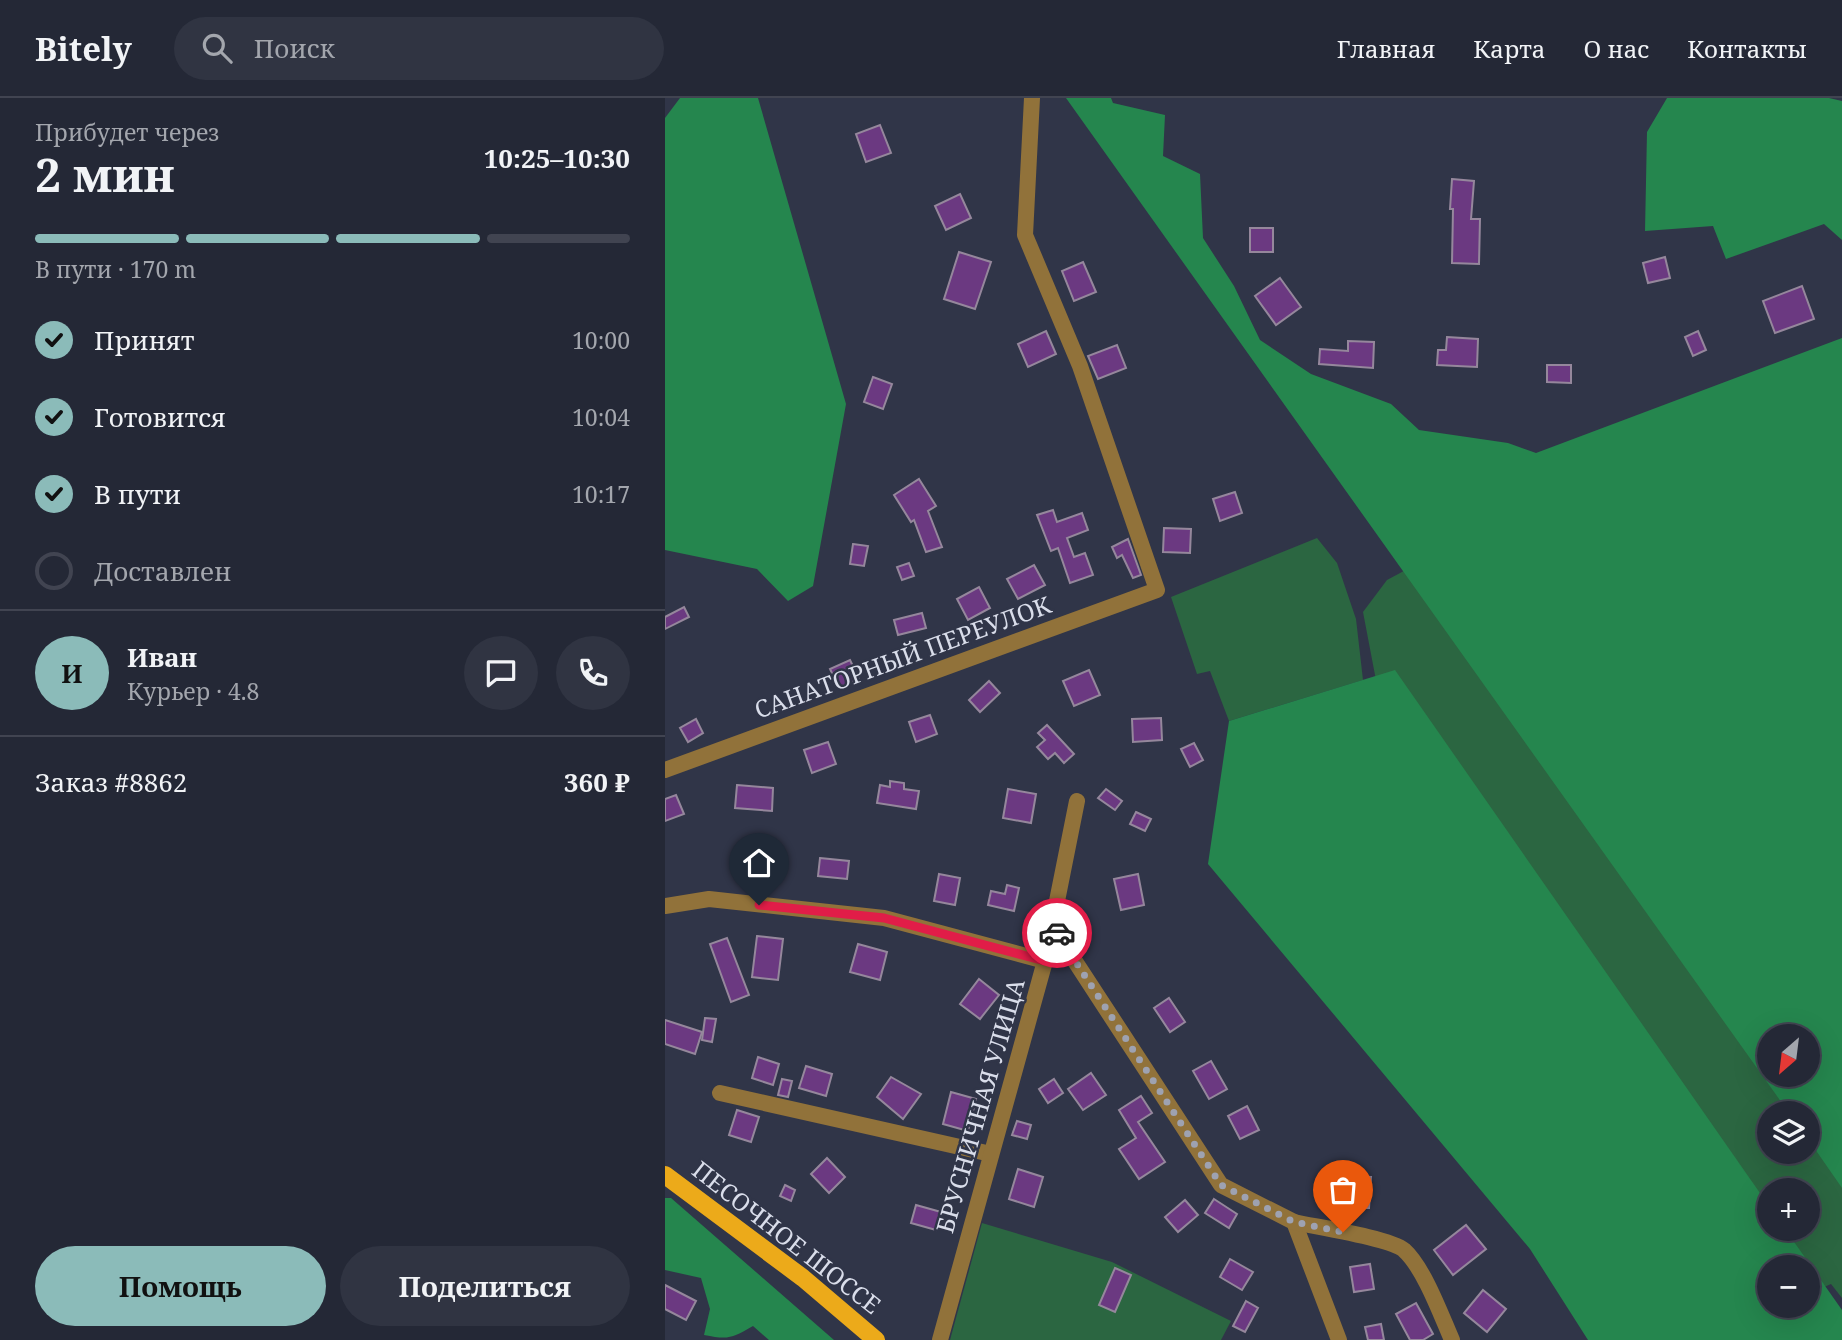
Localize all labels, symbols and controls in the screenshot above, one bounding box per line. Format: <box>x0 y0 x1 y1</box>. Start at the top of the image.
search box <box>174 17 664 80</box>
text: Bitely <box>35 26 132 71</box>
icon: search <box>198 29 236 67</box>
text: Поиск <box>254 30 335 66</box>
text: Главная <box>1337 32 1435 65</box>
text: Карта <box>1473 32 1546 65</box>
text: О нас <box>1584 32 1649 65</box>
text: Контакты <box>1687 32 1807 65</box>
text: Прибудет через <box>35 116 219 148</box>
text: 10:25–10:30 <box>484 140 630 176</box>
text: 2 мин <box>35 143 174 205</box>
text: В пути · 170 m <box>35 253 196 285</box>
icon: check <box>35 321 73 359</box>
text: Принят <box>94 322 195 358</box>
text: 10:00 <box>572 324 630 356</box>
icon: check <box>35 398 73 436</box>
text: Готовится <box>94 399 226 435</box>
text: 10:04 <box>572 401 630 433</box>
icon: check <box>35 475 73 513</box>
text: В пути <box>94 476 181 512</box>
text: 10:17 <box>572 478 630 510</box>
text: Доставлен <box>94 553 231 589</box>
street label: САНАТОРНЫЙ ПЕРЕУЛОК <box>750 587 1056 726</box>
button: chat <box>464 636 538 710</box>
button: phone <box>556 636 630 710</box>
text: Иван <box>127 639 197 675</box>
text: И <box>61 655 83 691</box>
text: Курьер · 4.8 <box>127 675 259 707</box>
text: Заказ #8862 <box>35 764 187 800</box>
text: 360 ₽ <box>564 764 630 800</box>
pin <box>729 833 789 905</box>
icon: home <box>740 844 778 882</box>
courier <box>1022 898 1092 968</box>
icon: car <box>1038 914 1076 952</box>
street label: БРУСНИЧНАЯ УЛИЦА <box>927 974 1032 1237</box>
north arrow <box>1757 1024 1820 1087</box>
map controls <box>1757 1024 1820 1318</box>
button: layers <box>1757 1101 1820 1164</box>
street label: ПЕСОЧНОЕ ШОССЕ <box>686 1153 888 1321</box>
pin <box>1313 1160 1373 1232</box>
icon: bag <box>1324 1171 1362 1209</box>
button: + <box>1757 1178 1820 1241</box>
button: Помощь <box>35 1246 326 1326</box>
button: Поделиться <box>340 1246 630 1326</box>
button: − <box>1757 1255 1820 1318</box>

